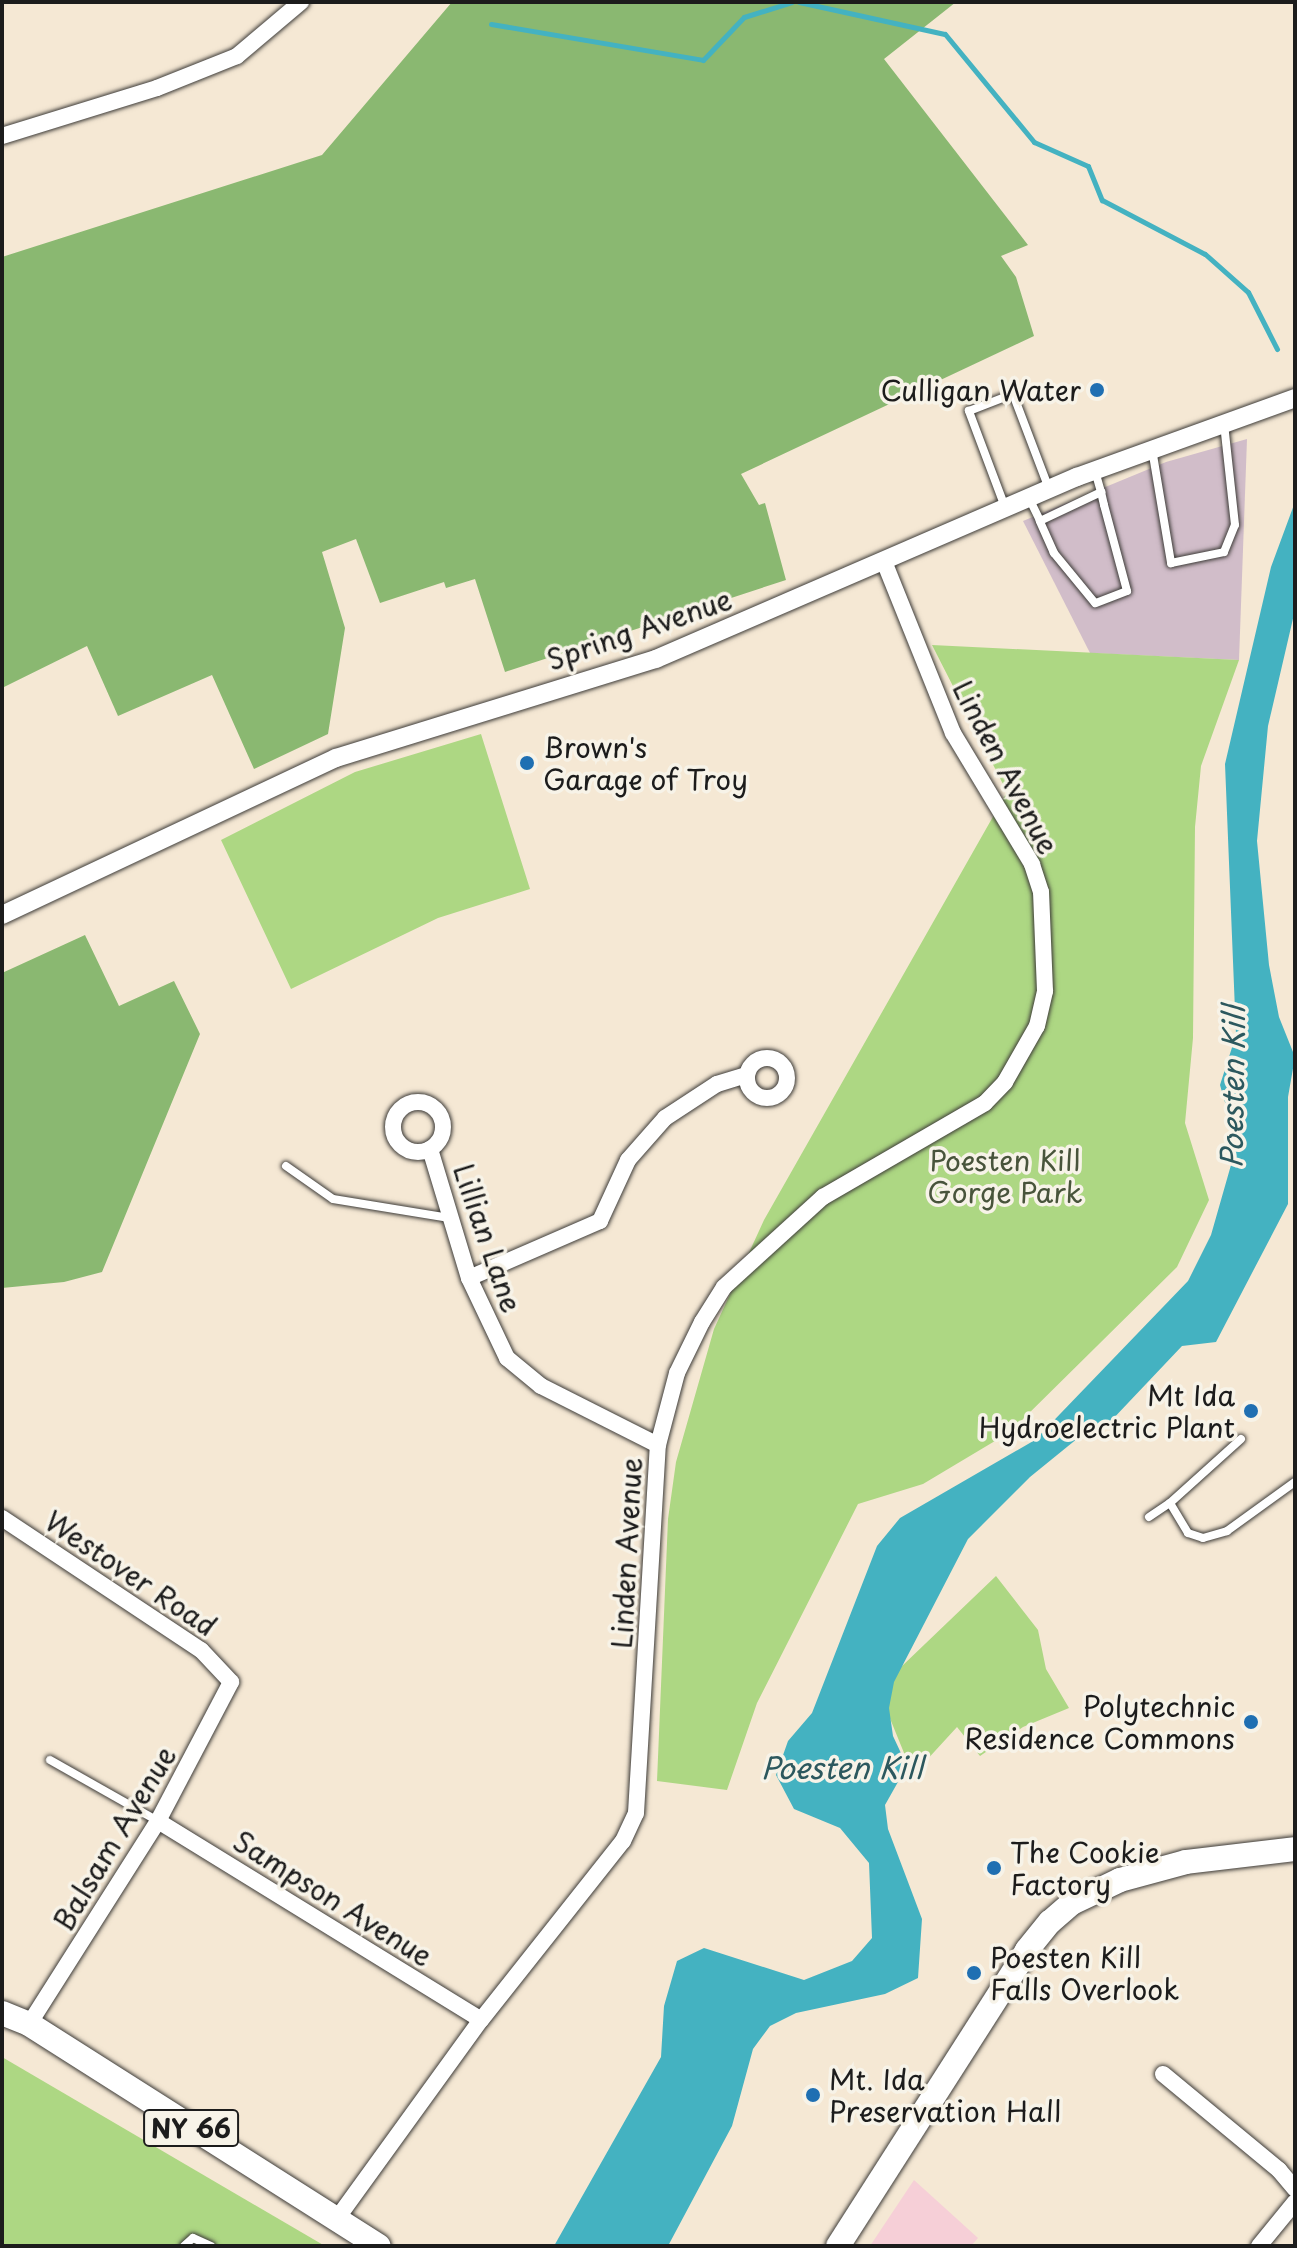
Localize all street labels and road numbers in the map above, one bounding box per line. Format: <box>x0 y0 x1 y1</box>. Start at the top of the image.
street label: Spring Avenue <box>543 582 735 676</box>
street label: Linden Avenue <box>946 674 1066 860</box>
street label: Lillian Lane <box>447 1159 529 1317</box>
street label: Linden Avenue <box>604 1456 648 1650</box>
street label: Westover Road <box>38 1503 224 1643</box>
street label: Balsam Avenue <box>47 1742 181 1934</box>
street label: Sampson Avenue <box>227 1823 439 1973</box>
road number: NY 66 <box>141 2106 241 2150</box>

